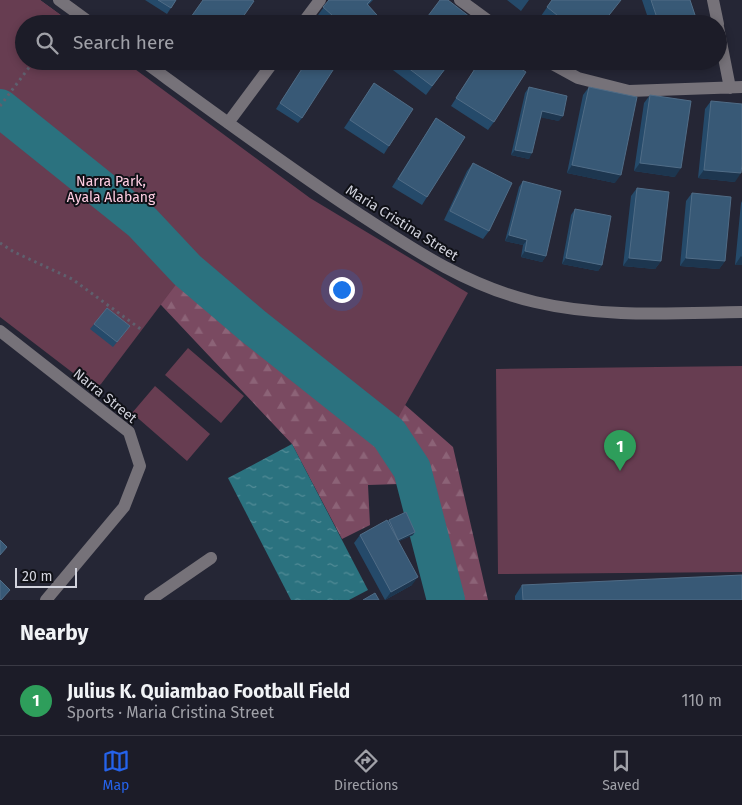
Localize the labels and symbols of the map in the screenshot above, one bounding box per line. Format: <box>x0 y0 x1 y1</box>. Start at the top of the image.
park label: Narra Park, Ayala Alabang <box>67 173 156 206</box>
street label: Maria Cristina Street <box>343 182 462 265</box>
your location <box>329 277 355 303</box>
street label: Narra Street <box>70 365 141 427</box>
pin: 1 <box>604 430 636 471</box>
scale bar <box>15 565 78 588</box>

